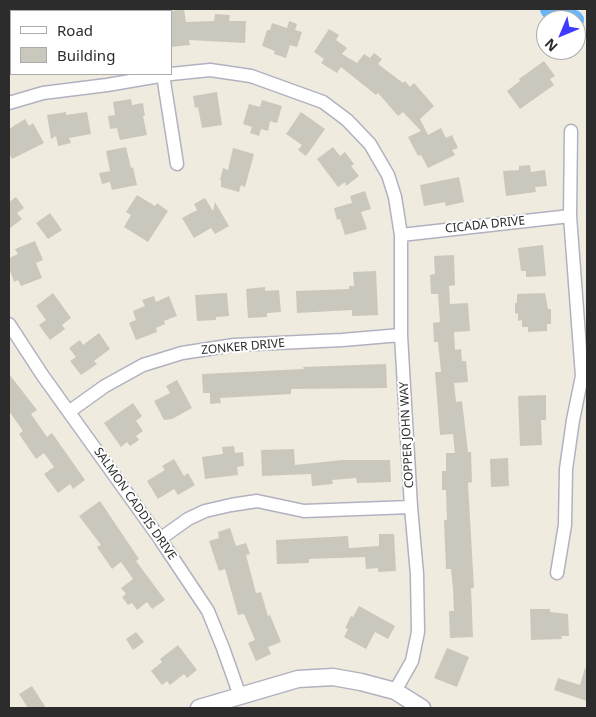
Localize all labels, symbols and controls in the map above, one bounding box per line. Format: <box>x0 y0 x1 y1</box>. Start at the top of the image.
legend <box>10 10 172 75</box>
north arrow <box>536 10 586 60</box>
text: Road <box>57 20 93 40</box>
text: N <box>540 35 561 56</box>
text: Building <box>57 45 115 65</box>
street label: CICADA DRIVE <box>444 214 526 236</box>
street label: ZONKER DRIVE <box>200 336 286 358</box>
street label: COPPER JOHN WAY <box>397 381 417 489</box>
street label: SALMON CADDIS DRIVE <box>91 445 179 563</box>

